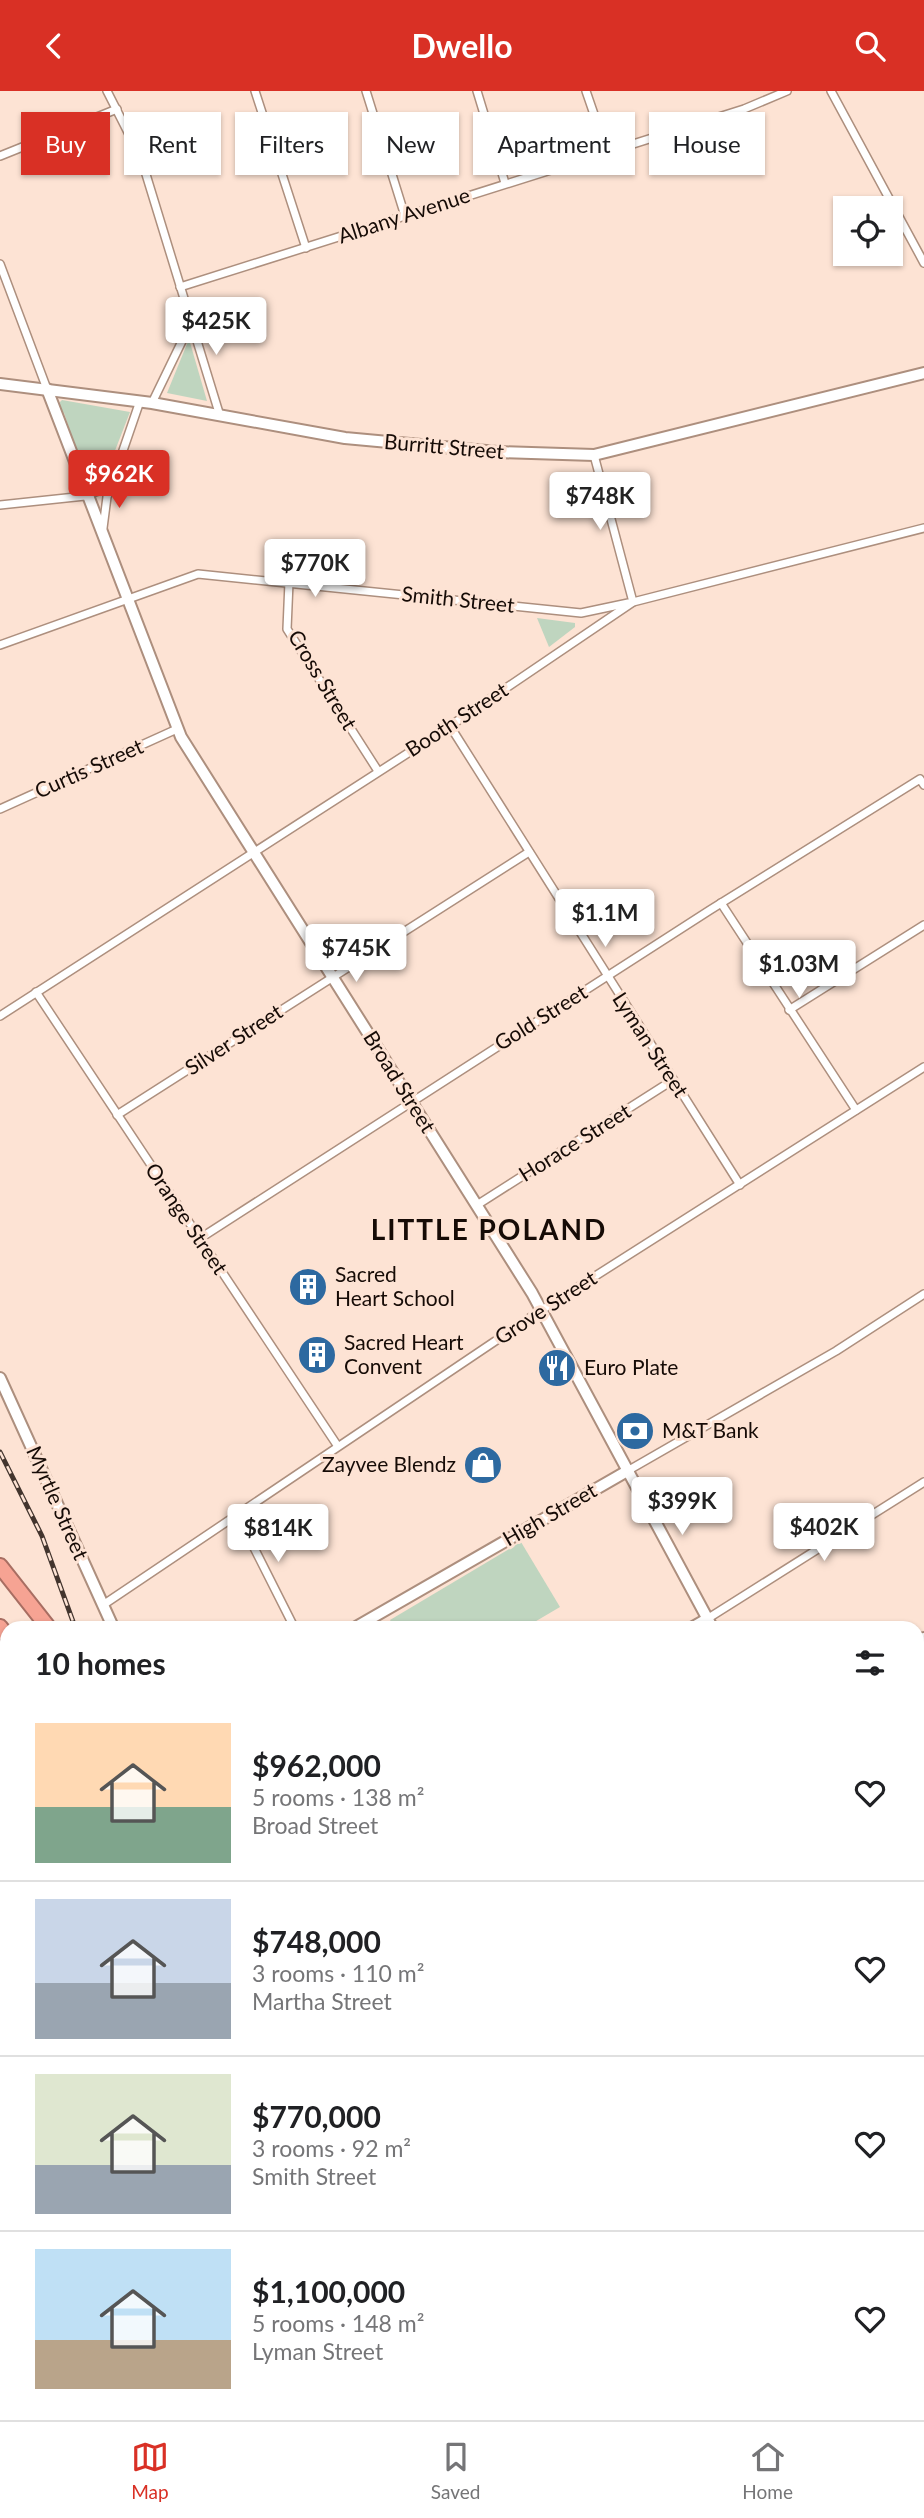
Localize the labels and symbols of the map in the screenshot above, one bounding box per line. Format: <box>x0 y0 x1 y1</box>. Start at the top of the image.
street label: Albany Avenue <box>334 181 473 248</box>
pin: $425K <box>167 297 265 357</box>
street label: Burritt Street <box>383 428 506 463</box>
pin: $962K <box>70 451 168 510</box>
pin: $748K <box>551 473 649 532</box>
pin: $770K <box>266 539 364 599</box>
street label: Smith Street <box>400 580 516 617</box>
street label: Cross Street <box>284 625 363 734</box>
street label: Booth Street <box>400 676 512 761</box>
street label: Curtis Street <box>30 732 147 803</box>
pin: $1.1M <box>556 889 654 949</box>
pin: $745K <box>307 925 405 984</box>
pin: $1.03M <box>742 941 856 1000</box>
street label: Gold Street <box>489 978 592 1055</box>
street label: Lyman Street <box>608 987 695 1102</box>
street label: Silver Street <box>180 998 287 1079</box>
street label: Broad Street <box>359 1026 442 1137</box>
street label: Horace Street <box>514 1097 635 1186</box>
street label: Orange Street <box>141 1158 234 1279</box>
district label: LITTLE POLAND <box>371 1212 607 1246</box>
place label: Sacred Heart School <box>335 1261 455 1310</box>
street label: Grove Street <box>490 1264 601 1349</box>
building icon: Sacred Heart School <box>287 1266 329 1308</box>
place label: Sacred Heart Convent <box>344 1329 464 1378</box>
building icon: Sacred Heart Convent <box>296 1334 338 1376</box>
restaurant icon: Euro Plate <box>536 1347 578 1389</box>
place label: Euro Plate <box>584 1354 678 1379</box>
bank icon: M&T Bank <box>614 1410 656 1452</box>
place label: M&T Bank <box>662 1417 759 1442</box>
street label: Myrtle Street <box>22 1442 95 1564</box>
shop icon: Zayvee Blendz <box>462 1444 504 1486</box>
place label: Zayvee Blendz <box>322 1451 456 1476</box>
street label: High Street <box>498 1477 601 1551</box>
pin: $399K <box>633 1477 731 1537</box>
pin: $402K <box>775 1503 873 1563</box>
pin: $814K <box>229 1505 327 1564</box>

